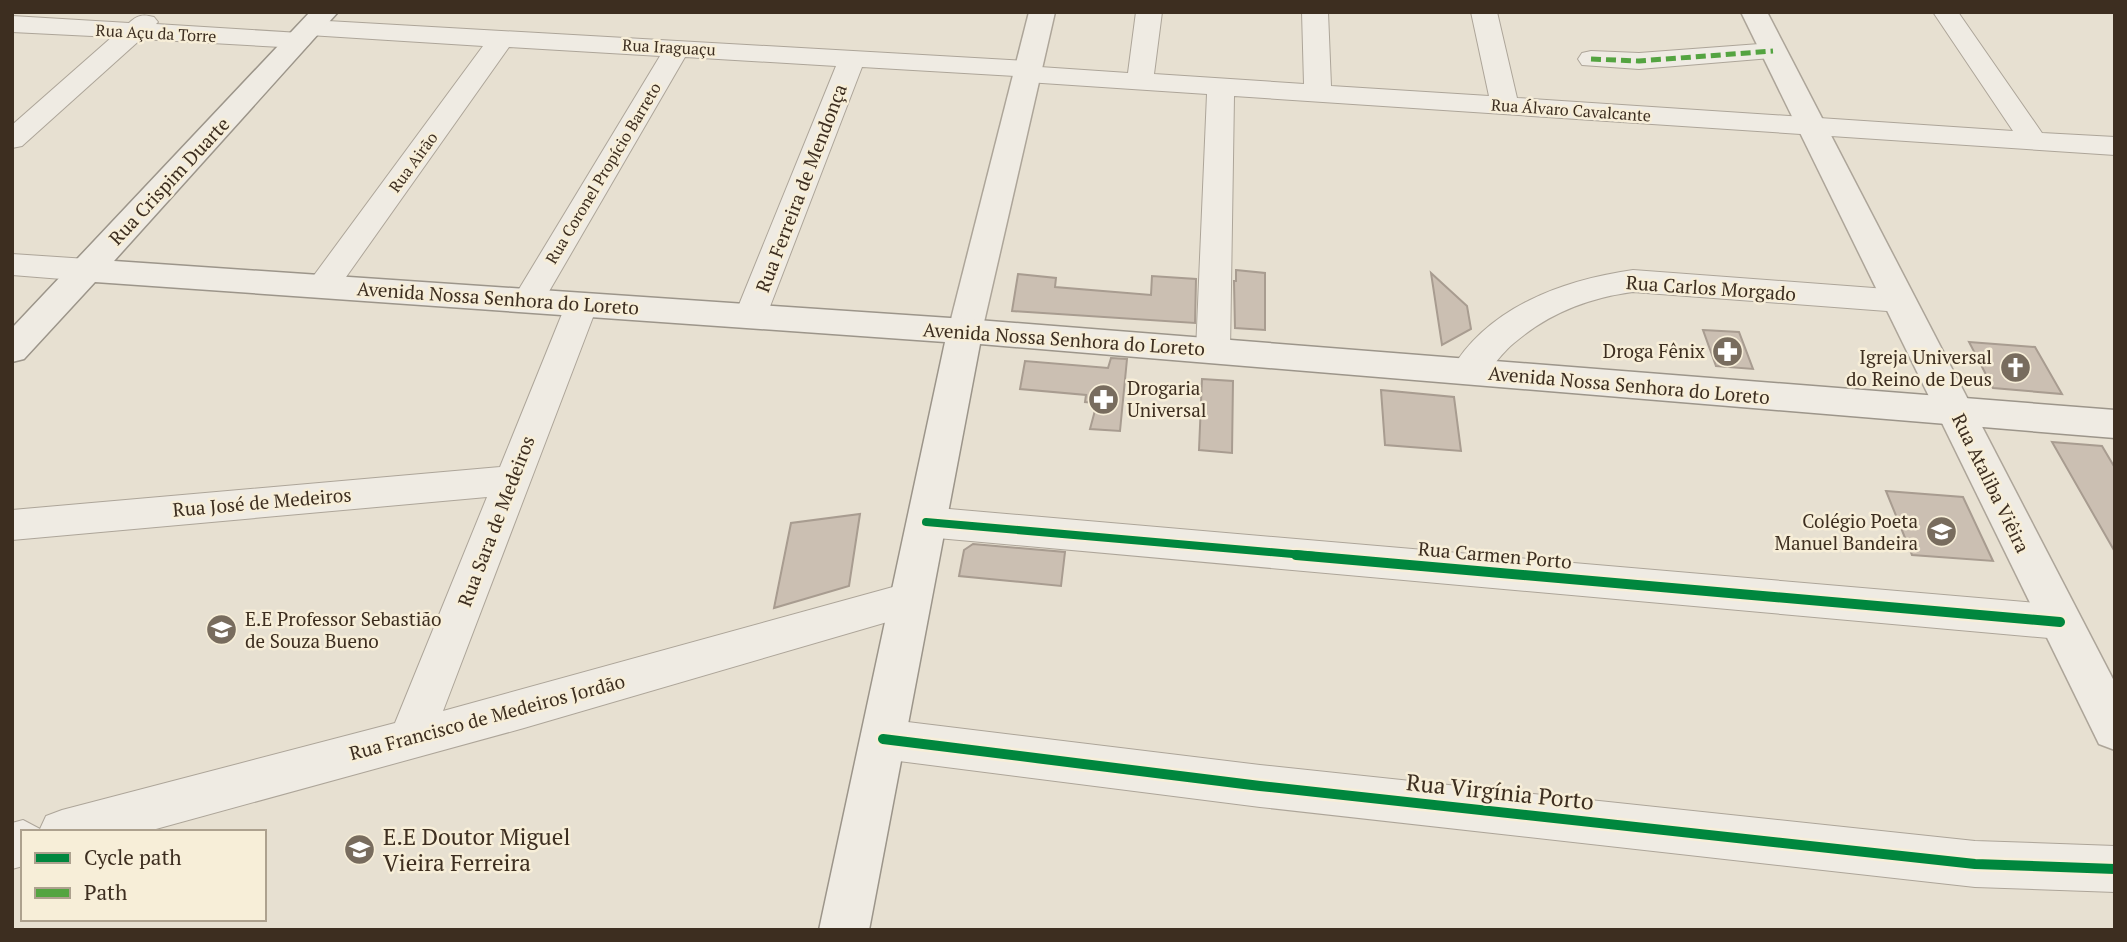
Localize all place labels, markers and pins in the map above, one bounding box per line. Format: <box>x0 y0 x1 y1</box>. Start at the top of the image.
pharmacy icon: Droga Fênix <box>1711 334 1745 368</box>
place label: Droga Fênix <box>1603 338 1705 363</box>
place label: Igreja Universal do Reino de Deus <box>1846 344 1992 391</box>
church icon: Igreja Universal do Reino de Deus <box>1998 351 2032 385</box>
place label: Drogaria Universal <box>1127 375 1206 422</box>
pharmacy icon: Drogaria Universal <box>1087 382 1121 416</box>
place label: Colégio Poeta Manuel Bandeira <box>1775 508 1918 555</box>
school or university icon: Colégio Poeta Manuel Bandeira <box>1924 515 1958 549</box>
place label: E.E Professor Sebastião de Souza Bueno <box>245 606 442 653</box>
school or university icon: E.E Professor Sebastião de Souza Bueno <box>205 613 239 647</box>
place label: E.E Doutor Miguel Vieira Ferreira <box>383 821 570 878</box>
school or university icon: E.E Doutor Miguel Vieira Ferreira <box>343 833 377 867</box>

